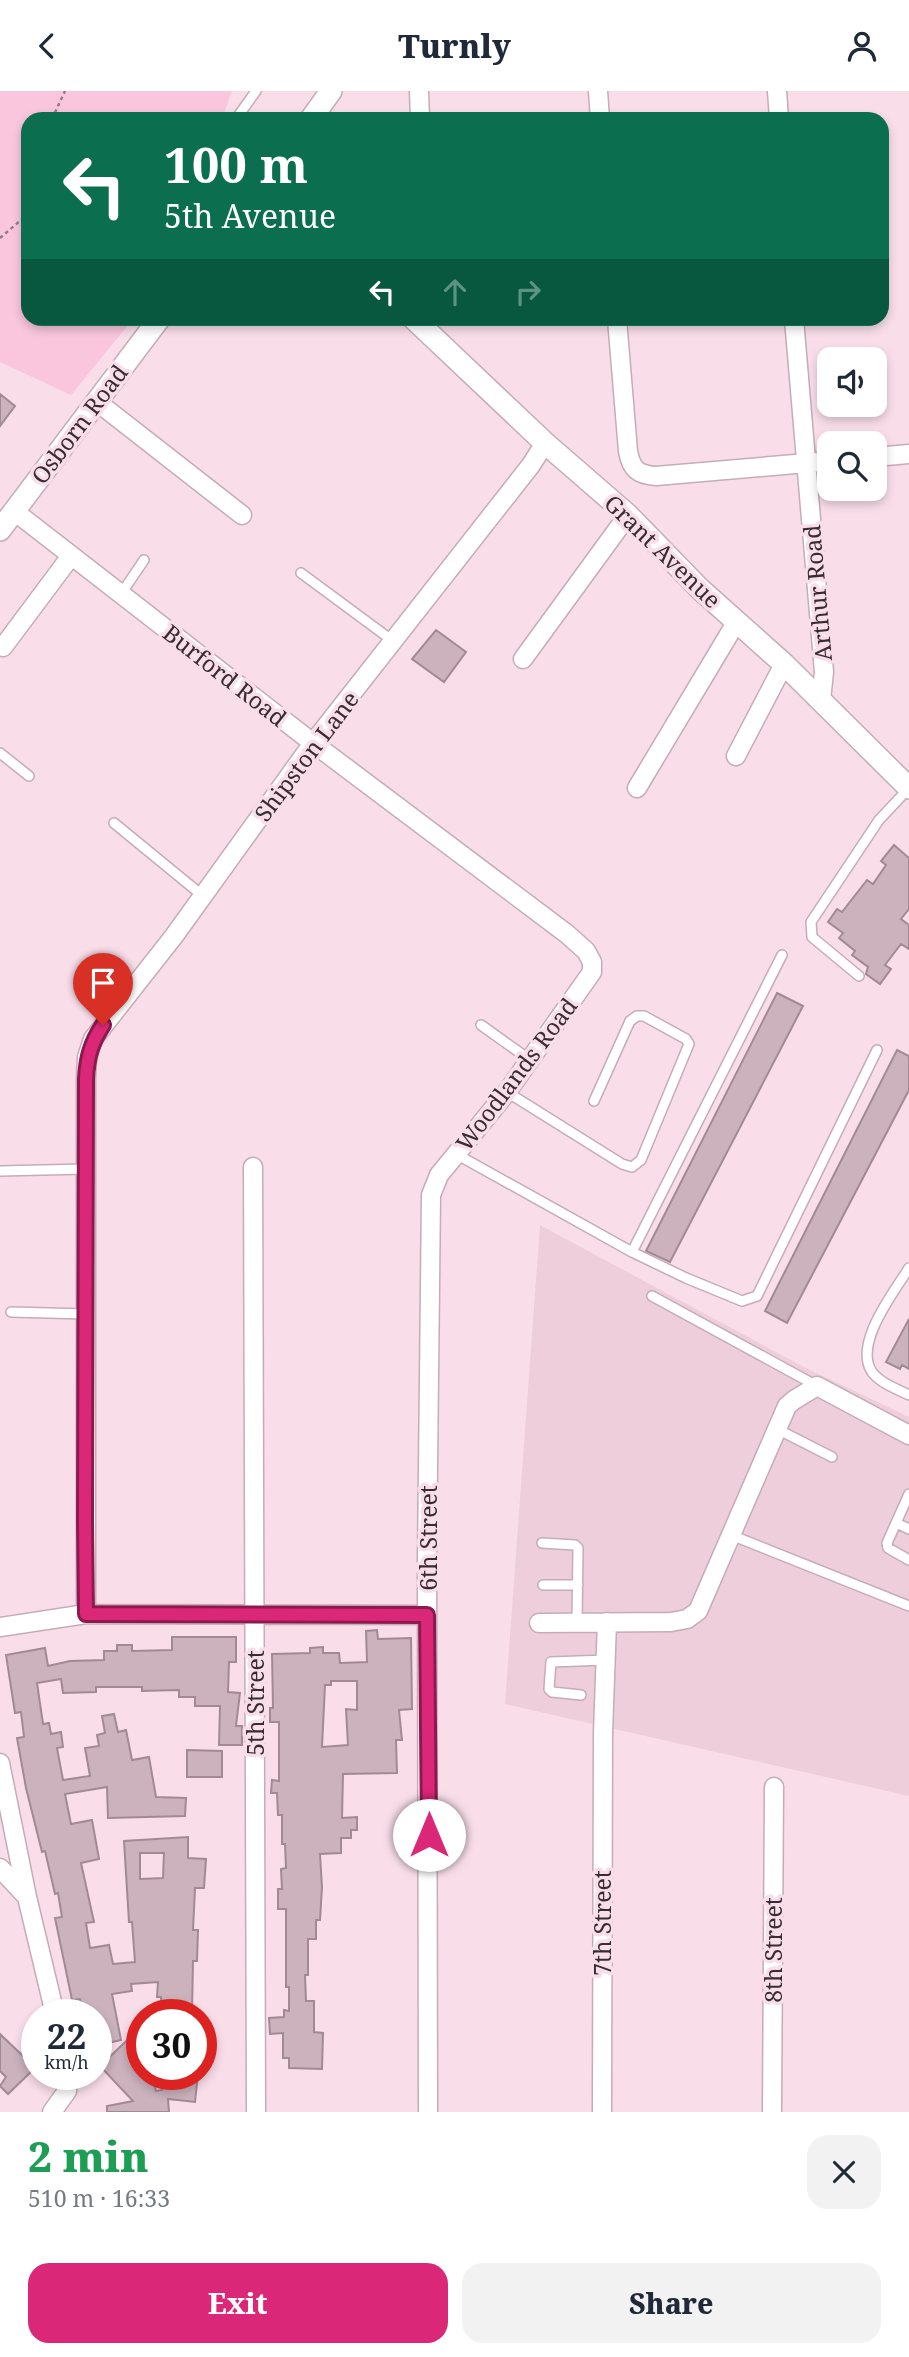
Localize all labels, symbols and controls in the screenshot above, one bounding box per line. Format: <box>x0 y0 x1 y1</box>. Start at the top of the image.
text: Turnly <box>398 24 511 67</box>
icon: back <box>28 27 66 65</box>
icon: person <box>843 27 881 65</box>
text: 100 m <box>164 131 308 197</box>
icon: left <box>49 140 140 231</box>
text: 5th Avenue <box>164 194 336 237</box>
icon: left <box>363 273 401 311</box>
icon: ahead <box>436 273 474 311</box>
icon: right <box>509 273 547 311</box>
map controls <box>817 347 887 501</box>
button: sound <box>817 347 887 417</box>
street label: Osborn Road <box>24 358 134 490</box>
button: search <box>817 431 887 501</box>
street label: Grant Avenue <box>598 487 728 615</box>
street label: Arthur Road <box>795 524 839 662</box>
street label: Burford Road <box>157 617 293 733</box>
street label: Shipston Lane <box>246 684 366 828</box>
pin <box>73 953 133 1025</box>
icon: arrive <box>84 964 122 1002</box>
street label: Woodlands Road <box>448 991 584 1157</box>
street label: 6th Street <box>412 1485 444 1591</box>
street label: 5th Street <box>239 1650 271 1756</box>
position arrow <box>392 1798 466 1872</box>
street label: 7th Street <box>586 1870 618 1976</box>
street label: 8th Street <box>757 1897 789 2003</box>
speed limit sign: 30 <box>126 1999 217 2090</box>
text: 22 <box>47 2012 86 2059</box>
text: km/h <box>44 2050 89 2074</box>
text: 2 min <box>28 2127 149 2184</box>
button: close <box>807 2135 881 2209</box>
text: 510 m · 16:33 <box>28 2182 170 2214</box>
button: Exit <box>28 2263 448 2343</box>
button: Share <box>462 2263 881 2343</box>

